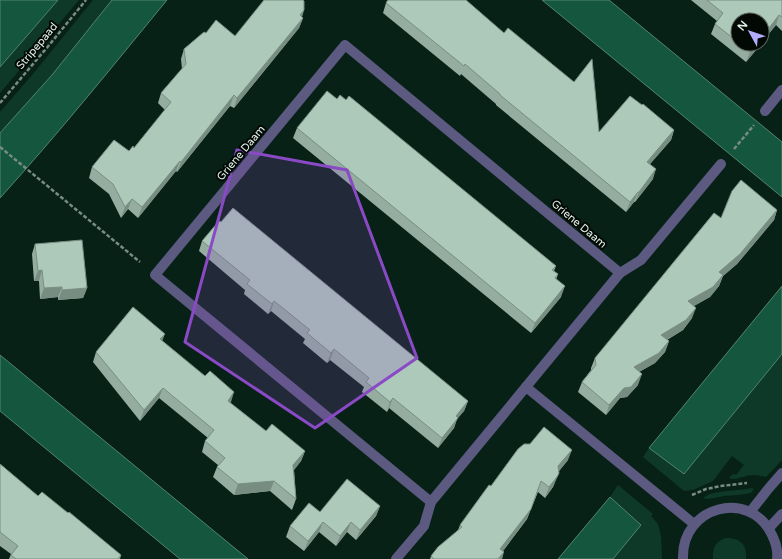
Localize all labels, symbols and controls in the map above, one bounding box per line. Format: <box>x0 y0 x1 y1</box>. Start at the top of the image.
north arrow <box>730 12 770 52</box>
text: N <box>735 18 751 33</box>
street label: Stripepaad <box>14 20 60 72</box>
street label: Griene Daam <box>214 123 268 183</box>
street label: Griene Daam <box>549 197 609 251</box>

